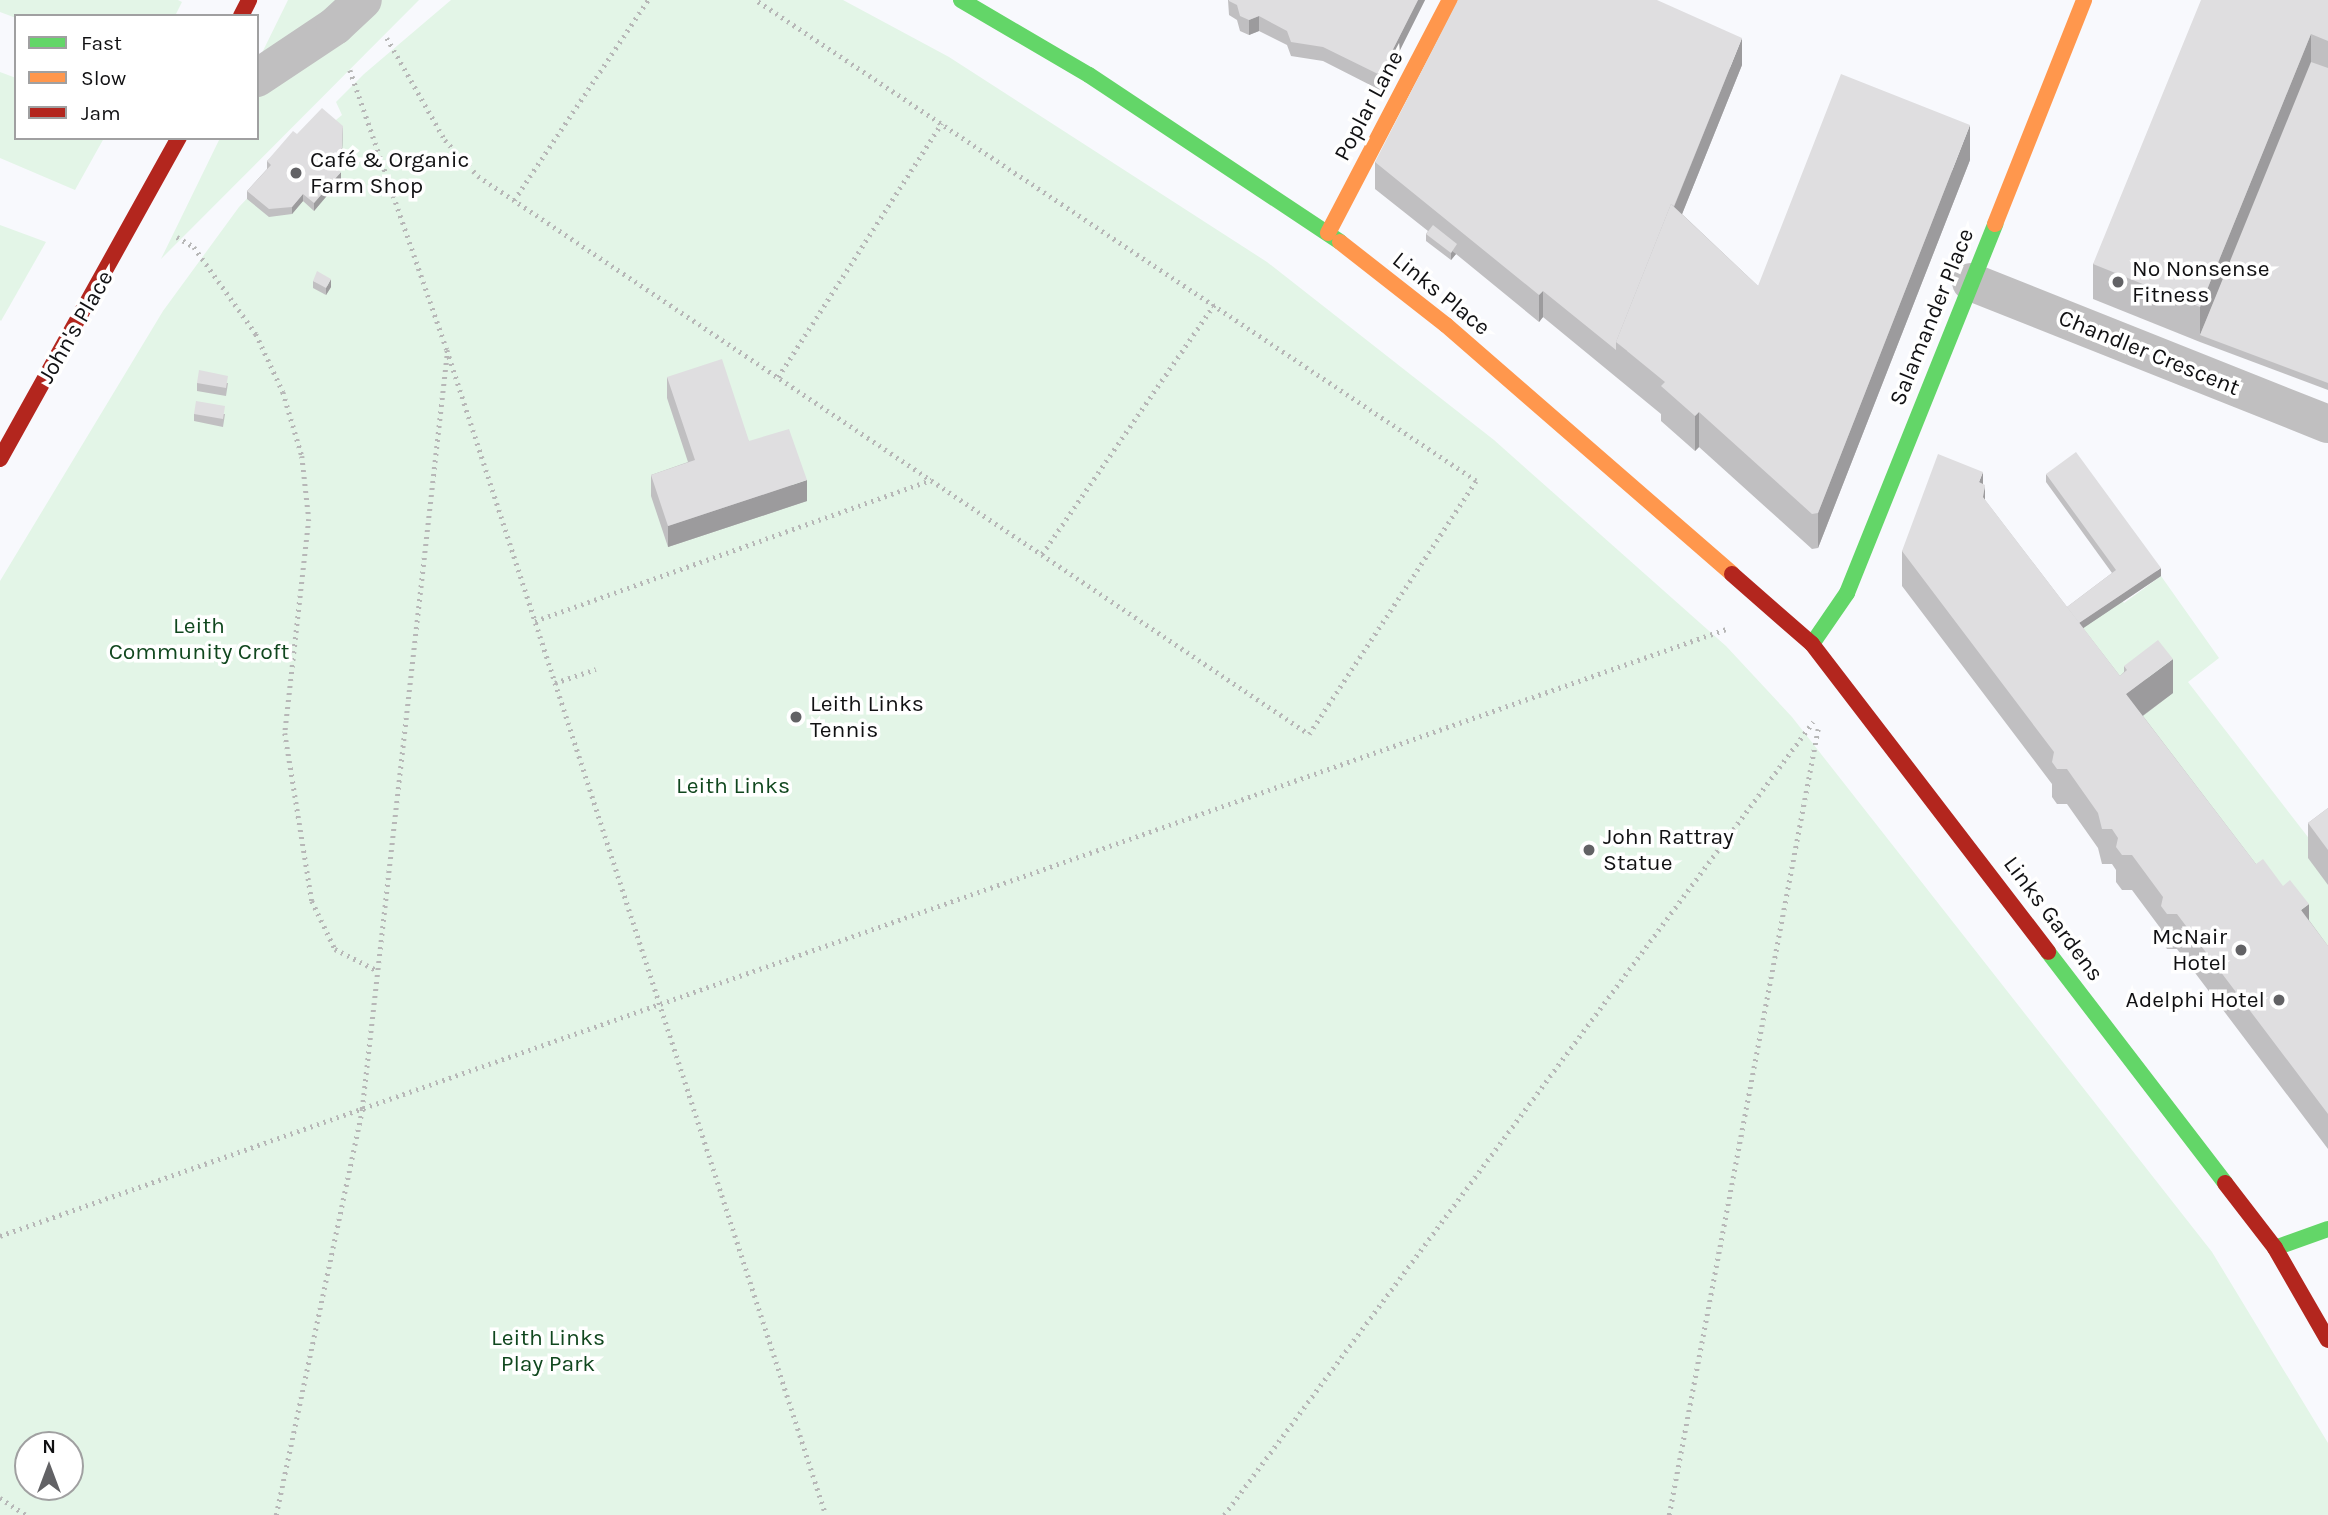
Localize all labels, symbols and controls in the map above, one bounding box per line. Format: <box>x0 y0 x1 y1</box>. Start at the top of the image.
legend <box>14 14 259 140</box>
text: Fast <box>81 31 122 55</box>
street label: Poplar Lane <box>1328 46 1410 166</box>
text: Slow <box>81 66 126 90</box>
text: Jam <box>81 101 121 125</box>
place label: Café & Organic Farm Shop <box>310 146 469 200</box>
marker: Café & Organic Farm Shop <box>288 165 304 181</box>
street label: Salamander Place <box>1884 224 1980 410</box>
street label: Links Place <box>1387 246 1495 342</box>
place label: No Nonsense Fitness <box>2132 255 2270 309</box>
street label: John's Place <box>33 266 119 388</box>
marker: No Nonsense Fitness <box>2110 274 2126 290</box>
street label: Chandler Crescent <box>2054 304 2244 402</box>
park label: Leith Community Croft <box>109 612 289 666</box>
place label: Leith Links Tennis <box>810 690 924 744</box>
marker: Leith Links Tennis <box>788 709 804 725</box>
park label: Leith Links <box>676 772 790 800</box>
place label: John Rattray Statue <box>1603 823 1734 877</box>
marker: John Rattray Statue <box>1581 842 1597 858</box>
street label: Links Gardens <box>1997 851 2109 987</box>
place label: McNair Hotel <box>2152 923 2227 977</box>
marker: McNair Hotel <box>2233 942 2249 958</box>
place label: Adelphi Hotel <box>2125 986 2265 1014</box>
marker: Adelphi Hotel <box>2271 992 2287 1008</box>
park label: Leith Links Play Park <box>491 1324 605 1378</box>
north arrow <box>14 1431 84 1501</box>
text: N <box>42 1436 56 1458</box>

